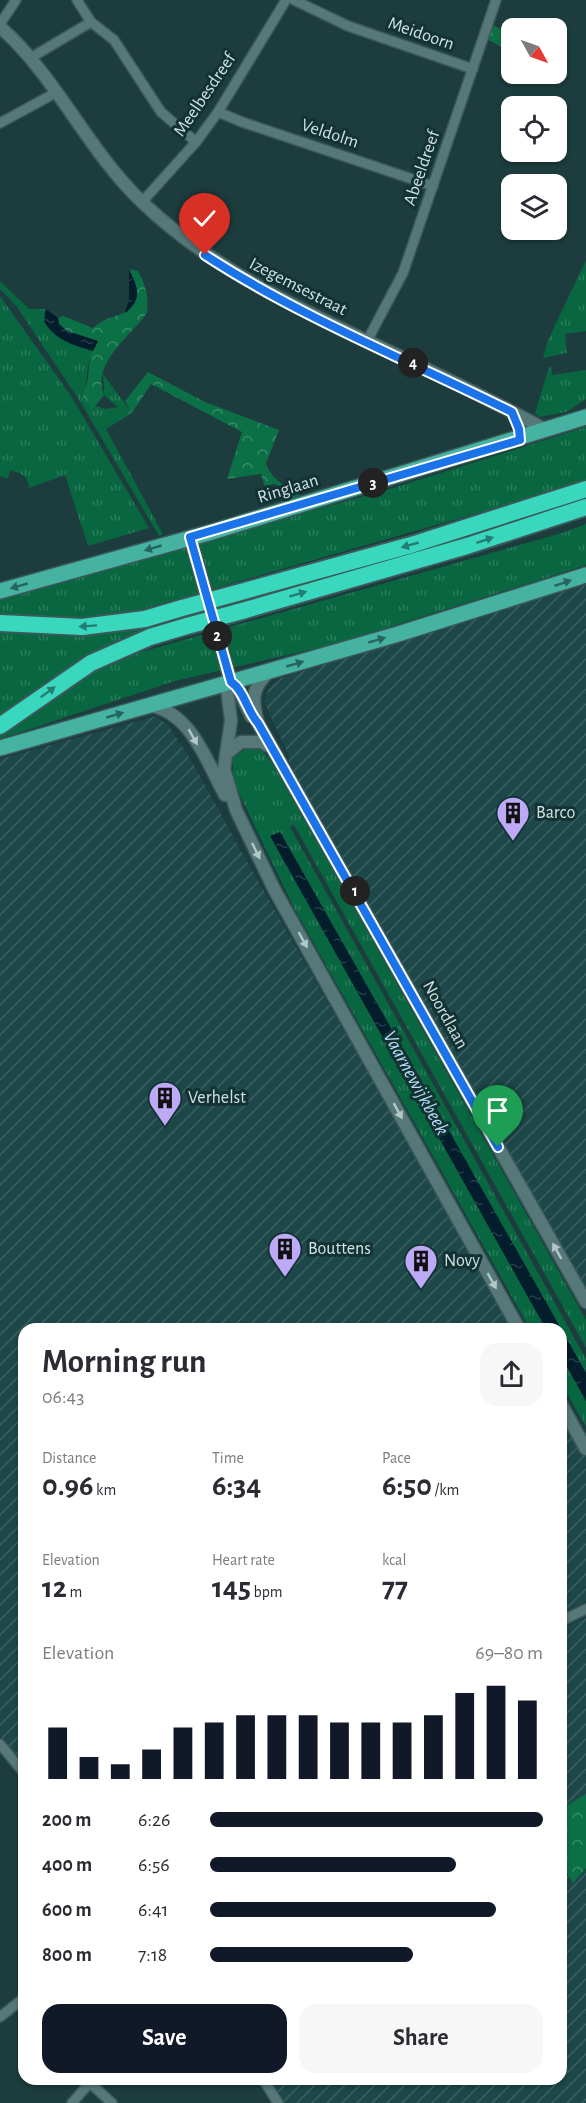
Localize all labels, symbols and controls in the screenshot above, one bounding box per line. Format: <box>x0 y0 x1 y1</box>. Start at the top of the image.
street label: Meidoorn <box>386 14 456 54</box>
north arrow <box>501 18 567 84</box>
map controls <box>501 18 567 240</box>
street label: Meelbesdreef <box>171 49 240 140</box>
button: locate <box>501 96 567 162</box>
street label: Veldolm <box>299 116 361 152</box>
street label: Abeeldreef <box>401 127 444 208</box>
button: layers <box>501 174 567 240</box>
pin <box>179 193 230 255</box>
icon: check <box>188 202 221 235</box>
street label: Izegemsestraat <box>246 255 350 319</box>
pin: 4 <box>398 348 428 378</box>
text: 4 <box>409 355 417 371</box>
pin: 3 <box>358 468 388 498</box>
street label: Ringlaan <box>255 471 321 507</box>
text: 3 <box>370 475 376 491</box>
one-way arrow <box>476 535 494 544</box>
one-way arrow <box>401 541 419 550</box>
one-way arrow <box>144 544 162 553</box>
one-way arrow <box>554 577 572 587</box>
one-way arrow <box>10 582 28 591</box>
one-way arrow <box>289 589 307 599</box>
pin: 2 <box>202 621 232 651</box>
one-way arrow <box>78 622 97 631</box>
text: 2 <box>213 628 221 644</box>
one-way arrow <box>368 635 386 644</box>
one-way arrow <box>286 658 304 668</box>
one-way arrow <box>39 686 55 698</box>
one-way arrow <box>106 710 124 719</box>
one-way arrow <box>188 729 198 746</box>
building icon: Barco <box>495 795 531 842</box>
place label: Barco <box>536 804 576 822</box>
one-way arrow <box>251 842 260 859</box>
pin: 1 <box>340 876 370 906</box>
text: 1 <box>352 883 358 899</box>
one-way arrow <box>298 932 308 949</box>
street label: Noordlaan <box>419 978 471 1052</box>
water label: Vaarnewijkbeek <box>379 1028 453 1138</box>
building icon: Verhelst <box>147 1080 183 1127</box>
pin <box>472 1085 523 1147</box>
place label: Verhelst <box>188 1089 246 1107</box>
icon: arrive <box>481 1094 514 1127</box>
one-way arrow <box>393 1102 403 1119</box>
building icon: Bouttens <box>267 1231 303 1278</box>
place label: Bouttens <box>308 1240 371 1258</box>
one-way arrow <box>552 1242 562 1259</box>
building icon: Novy <box>403 1243 439 1290</box>
place label: Novy <box>444 1252 480 1270</box>
one-way arrow <box>487 1273 498 1289</box>
button: share <box>480 1343 543 1406</box>
text: Morning run <box>42 1346 206 1379</box>
text: 06:43 <box>42 1387 84 1407</box>
text: Distance <box>42 1450 96 1466</box>
text: Time <box>212 1450 244 1466</box>
text: Pace <box>382 1450 411 1466</box>
text: 0.96 <box>42 1471 93 1501</box>
text: 6:34 <box>212 1471 261 1501</box>
text: 6:50 <box>382 1471 432 1501</box>
text: km <box>93 1482 116 1498</box>
text: /km <box>432 1482 459 1498</box>
text: Elevation <box>42 1552 100 1568</box>
text: Heart rate <box>212 1552 275 1568</box>
text: kcal <box>382 1552 406 1568</box>
text: 12 <box>42 1573 67 1603</box>
text: 145 <box>212 1573 251 1603</box>
text: 77 <box>382 1573 408 1603</box>
text: m <box>67 1584 82 1600</box>
text: bpm <box>251 1584 283 1600</box>
text: Elevation <box>42 1643 114 1663</box>
text: 69–80 m <box>475 1643 543 1663</box>
text: 200 m <box>42 1810 91 1830</box>
text: 6:26 <box>138 1810 170 1830</box>
text: 400 m <box>42 1855 92 1875</box>
text: 6:56 <box>138 1855 170 1875</box>
text: 600 m <box>42 1900 92 1920</box>
text: 6:41 <box>138 1900 168 1920</box>
text: 800 m <box>42 1945 92 1965</box>
text: 7:18 <box>138 1945 167 1965</box>
button: Save <box>42 2004 287 2073</box>
button: Share <box>299 2004 543 2073</box>

